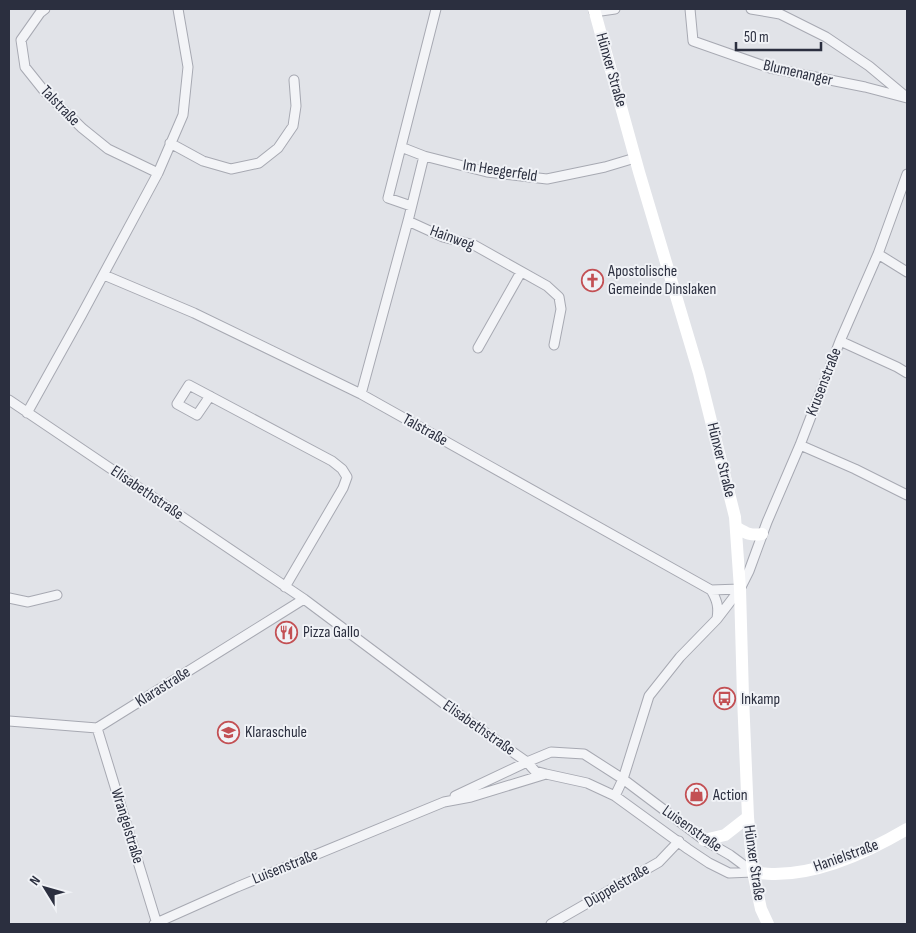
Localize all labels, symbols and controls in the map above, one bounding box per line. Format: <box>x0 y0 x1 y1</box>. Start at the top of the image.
scale bar <box>736 20 821 52</box>
text: 50 m <box>744 28 769 47</box>
street label: Hünxer Straße <box>591 31 631 109</box>
street label: Blumenanger <box>761 56 835 90</box>
street label: Talstraße <box>36 82 84 130</box>
street label: Im Heegerfeld <box>461 156 539 186</box>
street label: Hainweg <box>427 221 477 255</box>
place label: Apostolische Gemeinde Dinslaken <box>607 262 716 299</box>
church icon: Apostolische Gemeinde Dinslaken <box>580 268 604 292</box>
street label: Krusenstraße <box>802 345 846 419</box>
street label: Talstraße <box>399 410 451 450</box>
street label: Hünxer Straße <box>703 421 739 499</box>
street label: Elisabethstraße <box>107 462 187 524</box>
restaurant icon: Pizza Gallo <box>275 620 299 644</box>
place label: Pizza Gallo <box>303 623 360 642</box>
street label: Klarastraße <box>132 663 194 711</box>
bus stop icon: Inkamp <box>713 687 737 711</box>
place label: Inkamp <box>741 690 780 709</box>
street label: Elisabethstraße <box>439 696 519 760</box>
school or university icon: Klaraschule <box>217 720 241 744</box>
place label: Klaraschule <box>245 723 307 742</box>
shop icon: Action <box>685 783 709 807</box>
street label: Wrangelstraße <box>107 786 147 866</box>
place label: Action <box>712 786 748 805</box>
street label: Luisenstraße <box>658 801 726 857</box>
street label: Hünxer Straße <box>739 824 769 902</box>
street label: Hanielstraße <box>811 835 881 877</box>
street label: Luisenstraße <box>250 845 320 889</box>
street label: Düppelstraße <box>581 860 653 912</box>
north arrow <box>20 863 70 913</box>
text: N <box>26 872 44 889</box>

